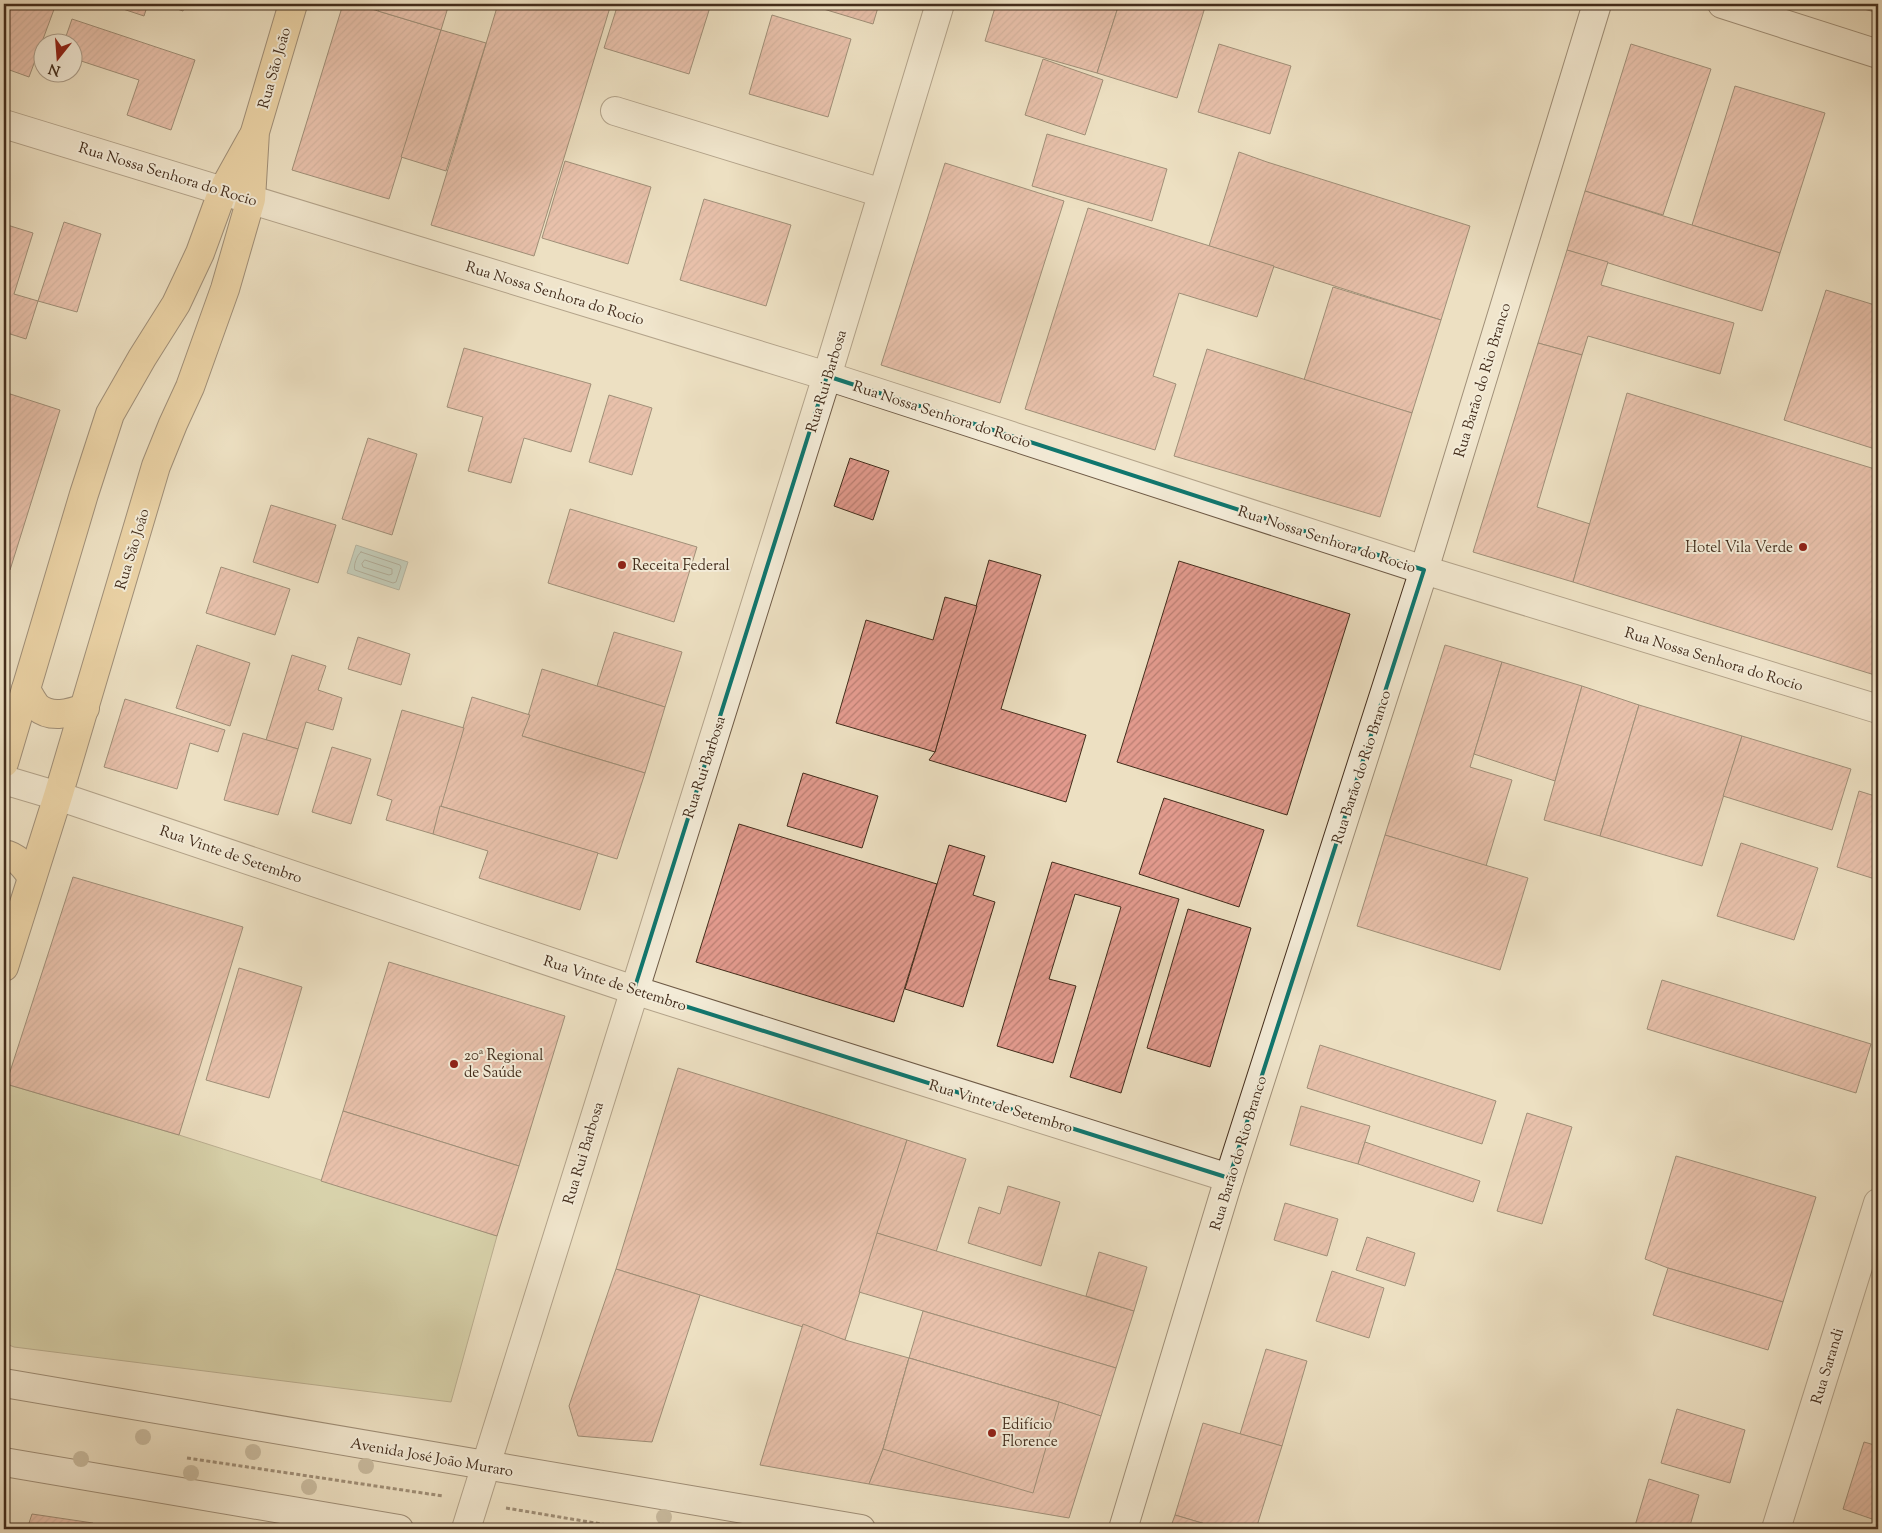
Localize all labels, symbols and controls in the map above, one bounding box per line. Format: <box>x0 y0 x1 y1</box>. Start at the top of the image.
street label: Rua São João <box>254 25 297 111</box>
north arrow <box>32 32 82 82</box>
text: N <box>47 57 63 80</box>
street label: Rua Nossa Senhora do Rocio <box>76 138 259 213</box>
street label: Rua Nossa Senhora do Rocio <box>463 257 646 332</box>
street label: Rua Barão do Rio Branco <box>1450 301 1517 460</box>
street label: Rua Rui Barbosa <box>802 327 853 435</box>
street label: Rua Nossa Senhora do Rocio <box>850 377 1033 454</box>
street label: Rua Nossa Senhora do Rocio <box>1235 502 1418 579</box>
street label: Rua São João <box>111 506 156 592</box>
place label: Hotel Vila Verde <box>1685 538 1793 559</box>
marker: Hotel Vila Verde <box>1797 541 1809 553</box>
place label: Receita Federal <box>632 556 730 577</box>
marker: Receita Federal <box>616 559 628 571</box>
street label: Rua Nossa Senhora do Rocio <box>1622 623 1805 698</box>
street label: Rua Barão do Rio Branco <box>1328 688 1397 847</box>
street label: Rua Rui Barbosa <box>679 714 732 821</box>
street label: Rua Vinte de Setembro <box>156 821 305 890</box>
street label: Rua Vinte de Setembro <box>540 951 689 1017</box>
place label: 20ª Regional de Saúde <box>464 1046 543 1084</box>
marker: 20ª Regional de Saúde <box>448 1058 460 1070</box>
street label: Rua Barão do Rio Branco <box>1206 1074 1273 1233</box>
street label: Rua Vinte de Setembro <box>926 1076 1075 1139</box>
street label: Rua Rui Barbosa <box>559 1099 610 1207</box>
street label: Rua Sarandi <box>1807 1326 1850 1407</box>
place label: Edifício Florence <box>1002 1415 1058 1453</box>
marker: Edifício Florence <box>986 1427 998 1439</box>
street label: Avenida José João Muraro <box>349 1434 515 1483</box>

